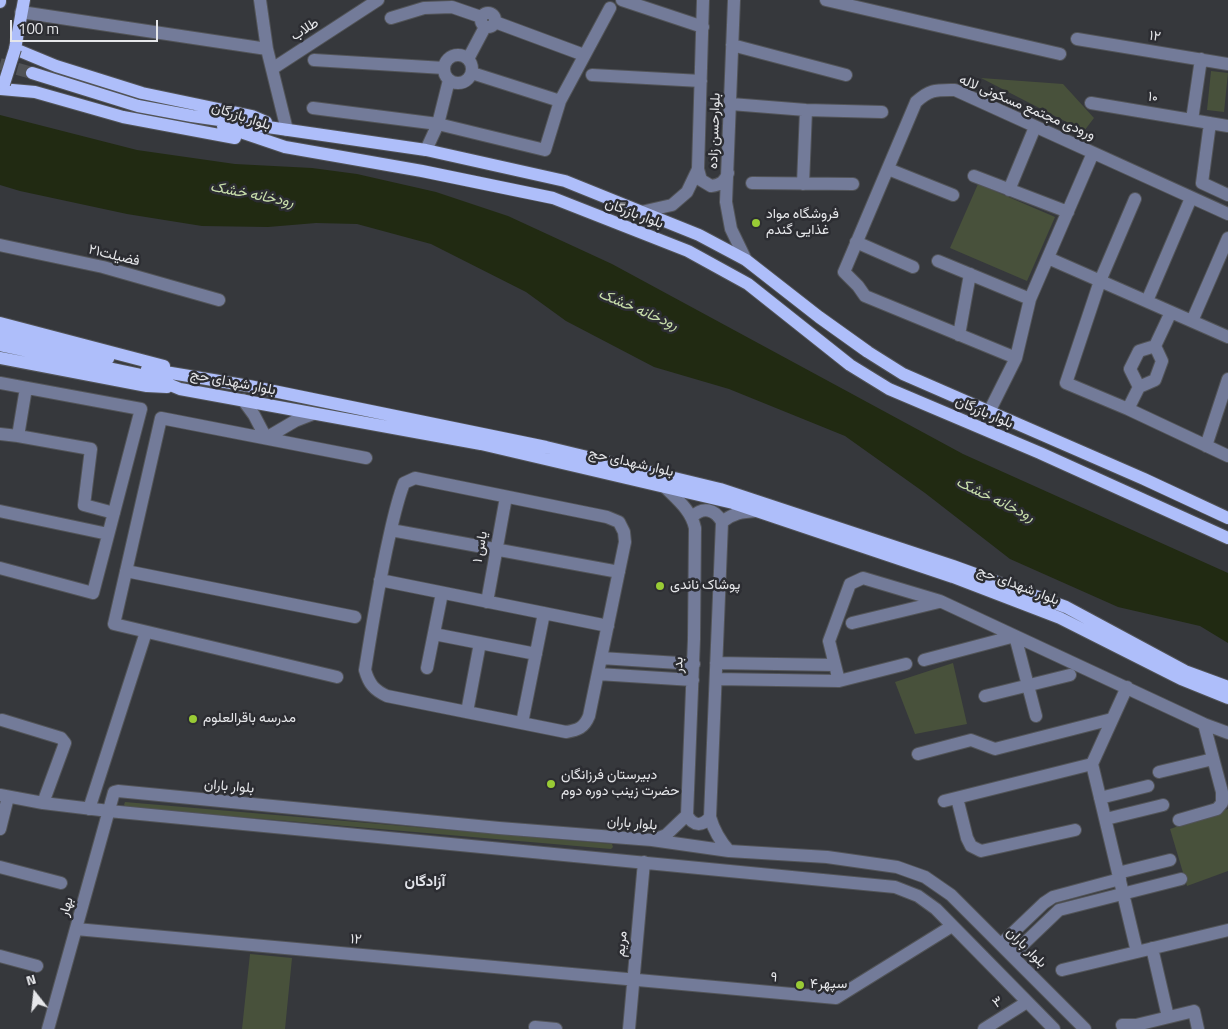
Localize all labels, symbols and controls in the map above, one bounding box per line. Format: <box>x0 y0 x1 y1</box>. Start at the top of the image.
scale bar <box>12 10 160 42</box>
street label: طلاب <box>288 15 322 45</box>
text: 100 m <box>18 17 59 40</box>
street label: ۱۲ <box>1148 28 1162 46</box>
street label: ورودی مجتمع مسکونی لاله <box>956 72 1098 144</box>
street label: ۱۰ <box>1147 89 1159 107</box>
street label: بلوارحسن زاده <box>705 93 725 169</box>
street label: بلوار بازرگان <box>209 100 273 134</box>
water label: رودخانه خشک <box>209 178 295 212</box>
street label: بلوار بازرگان <box>602 195 666 233</box>
place label: فروشگاه مواد غذایی گندم <box>766 207 839 240</box>
marker: فروشگاه مواد غذایی گندم <box>750 217 762 229</box>
street label: فضیلت۲۱ <box>87 242 141 270</box>
water label: رودخانه خشک <box>595 285 681 335</box>
street label: بلوار شهدای حج <box>189 366 277 400</box>
street label: بلوار بازرگان <box>953 393 1015 433</box>
street label: بلوار شهدای حج <box>587 445 675 481</box>
water label: رودخانه خشک <box>953 473 1037 527</box>
street label: یاس ۱ <box>470 530 492 564</box>
street label: بلوار شهدای حج <box>975 563 1061 609</box>
place label: پوشاک ناندی <box>670 578 740 594</box>
marker: پوشاک ناندی <box>654 580 666 592</box>
street label: بدر <box>670 657 688 673</box>
place label: مدرسه باقرالعلوم <box>203 711 296 727</box>
marker: مدرسه باقرالعلوم <box>187 713 199 725</box>
place label: دبیرستان فرزانگان حضرت زینب دوره دوم <box>561 768 679 800</box>
street label: بلوار باران <box>203 776 255 798</box>
marker: دبیرستان فرزانگان حضرت زینب دوره دوم <box>545 778 557 790</box>
street label: بلوار باران <box>606 813 658 835</box>
district label: آزادگان <box>405 873 445 891</box>
street label: بهار <box>56 895 78 919</box>
street label: بلوار باران <box>1002 924 1050 972</box>
street label: مریم <box>612 930 632 958</box>
street label: ۱۲ <box>350 931 362 949</box>
text: N <box>23 968 38 991</box>
north arrow <box>10 969 60 1019</box>
street label: ۹ <box>770 969 778 987</box>
place label: سپهر۴ <box>810 977 847 993</box>
marker: سپهر۴ <box>794 979 806 991</box>
street label: ۳ <box>990 993 1006 1013</box>

